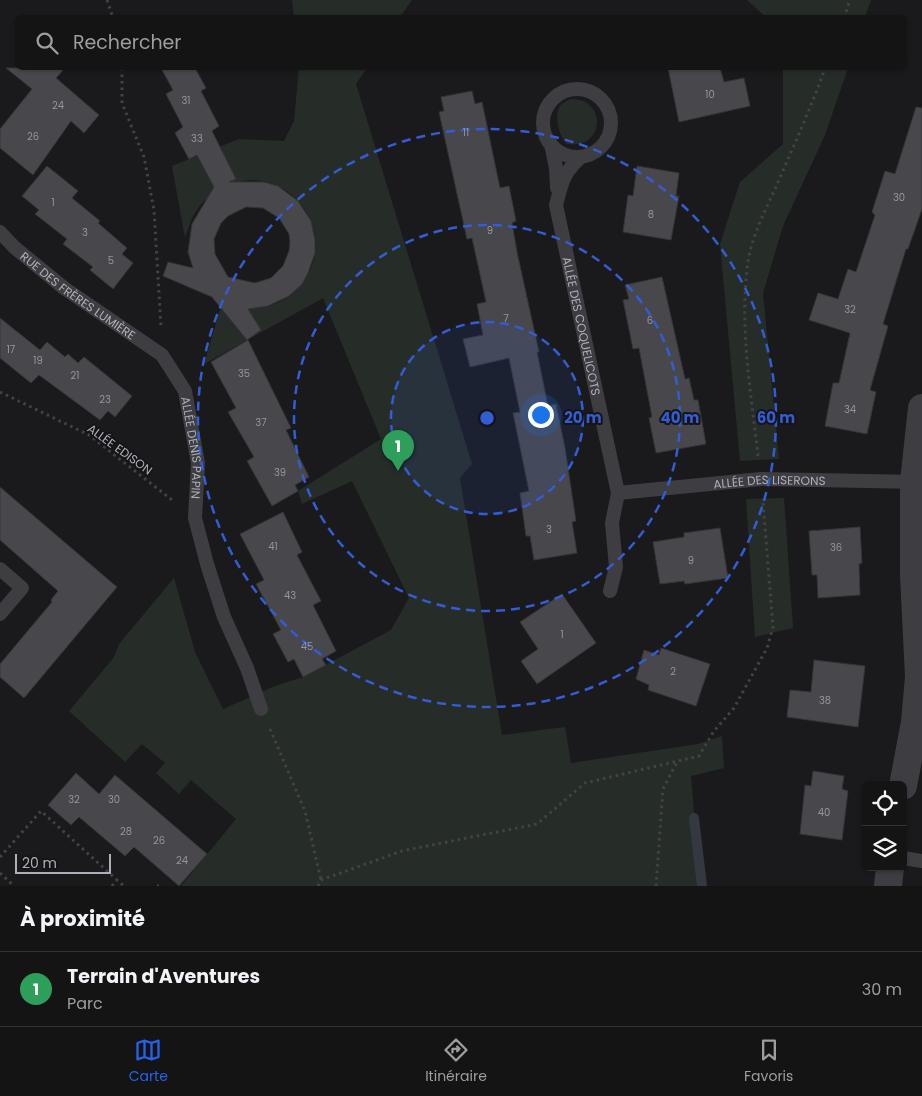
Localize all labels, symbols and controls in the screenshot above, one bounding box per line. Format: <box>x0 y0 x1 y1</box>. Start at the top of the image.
search box <box>15 15 907 70</box>
icon: search <box>33 29 61 57</box>
text: Rechercher <box>73 29 181 56</box>
house number: 10 <box>705 87 715 102</box>
house number: 31 <box>181 93 191 108</box>
house number: 24 <box>52 98 64 113</box>
house number: 11 <box>463 125 469 140</box>
house number: 26 <box>27 129 39 144</box>
house number: 33 <box>191 131 203 146</box>
house number: 30 <box>893 190 905 205</box>
house number: 1 <box>51 195 55 210</box>
house number: 8 <box>648 207 654 222</box>
house number: 9 <box>487 223 493 238</box>
house number: 3 <box>82 225 88 240</box>
street label: RUE DES FRÈRES LUMIÈRE <box>17 247 139 343</box>
house number: 5 <box>108 253 114 268</box>
street label: ALLÉE DES COQUELICOTS <box>559 255 605 397</box>
house number: 32 <box>844 302 856 317</box>
house number: 7 <box>503 311 509 326</box>
house number: 6 <box>647 313 653 328</box>
house number: 17 <box>7 342 16 357</box>
house number: 19 <box>33 353 43 368</box>
house number: 35 <box>238 366 250 381</box>
house number: 21 <box>71 368 79 383</box>
house number: 23 <box>99 392 111 407</box>
street label: ALLÉE DENIS PAPIN <box>178 395 207 499</box>
your location <box>528 402 554 428</box>
house number: 34 <box>844 402 856 417</box>
text: 20 m <box>564 407 602 428</box>
text: 40 m <box>660 407 700 428</box>
text: 60 m <box>757 407 795 428</box>
centre of rings <box>478 409 496 427</box>
house number: 37 <box>255 415 267 430</box>
street label: ALLÉE EDISON <box>84 420 156 478</box>
pin: 1 <box>382 430 414 471</box>
house number: 39 <box>274 465 286 480</box>
street label: ALLÉE DES LISERONS <box>712 470 826 492</box>
house number: 3 <box>546 522 552 537</box>
house number: 41 <box>268 539 278 554</box>
house number: 36 <box>830 540 842 555</box>
house number: 9 <box>688 553 694 568</box>
house number: 43 <box>284 588 296 603</box>
house number: 1 <box>560 627 564 642</box>
house number: 45 <box>301 639 313 654</box>
house number: 2 <box>670 664 676 679</box>
house number: 38 <box>819 693 831 708</box>
map controls <box>862 781 907 871</box>
button: locate <box>862 781 907 826</box>
house number: 32 <box>68 792 80 807</box>
house number: 30 <box>108 792 120 807</box>
house number: 40 <box>818 805 830 820</box>
house number: 28 <box>120 824 132 839</box>
button: layers <box>862 826 907 871</box>
house number: 26 <box>153 833 165 848</box>
scale bar <box>15 851 111 874</box>
text: 20 m <box>22 853 57 873</box>
house number: 24 <box>176 853 188 868</box>
text: À proximité <box>20 904 145 933</box>
text: Terrain d'Aventures <box>67 963 260 990</box>
text: 1 <box>33 978 39 1001</box>
text: 30 m <box>862 978 902 1001</box>
text: Parc <box>67 992 103 1015</box>
tab: Carte <box>129 1036 168 1087</box>
tab: Itinéraire <box>425 1036 487 1087</box>
tab: Favoris <box>744 1036 793 1087</box>

